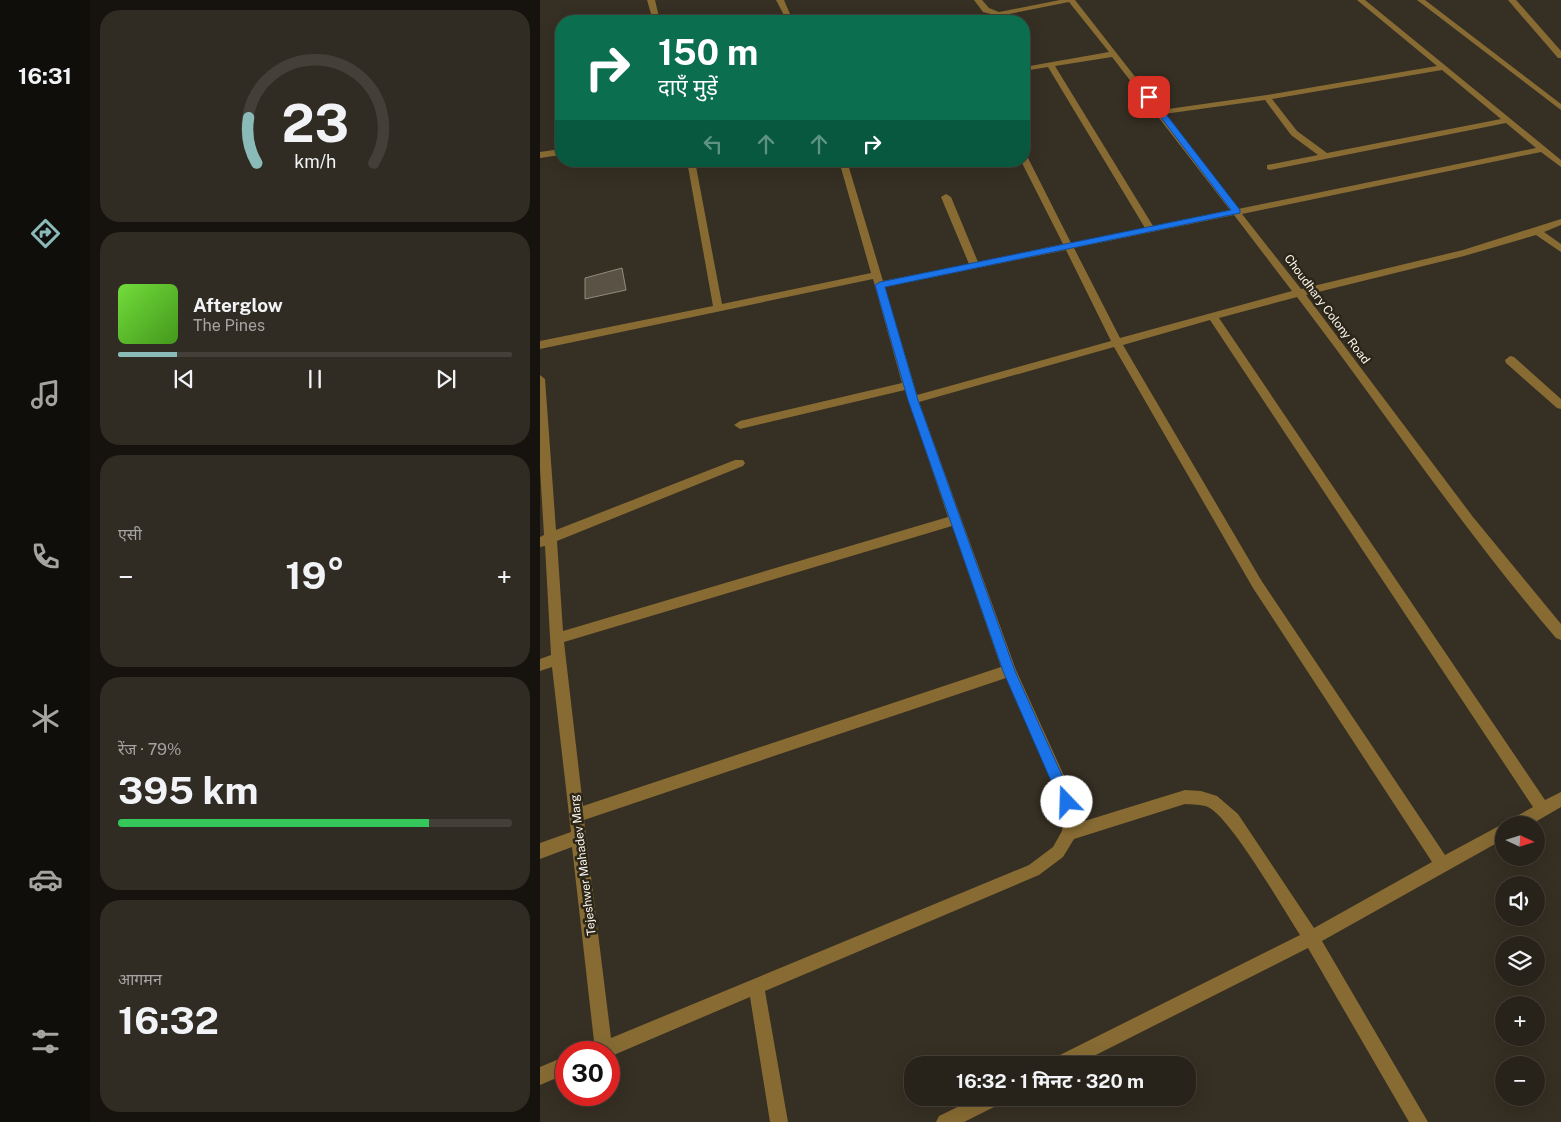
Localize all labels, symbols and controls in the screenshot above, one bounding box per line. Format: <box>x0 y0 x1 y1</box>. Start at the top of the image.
text: 150 m <box>658 32 758 73</box>
icon: right <box>575 35 640 100</box>
text: 16:31 <box>18 63 72 89</box>
text: दाएँ मुड़ें <box>658 74 718 100</box>
pin <box>1128 76 1170 118</box>
icon: arrive <box>1135 83 1163 111</box>
text: 23 <box>281 93 349 154</box>
icon: left <box>699 130 727 158</box>
icon: ahead <box>752 130 780 158</box>
icon: ahead <box>805 130 833 158</box>
icon: right <box>858 130 886 158</box>
text: km/h <box>294 151 336 172</box>
icon: directions <box>28 216 63 251</box>
street label: Choudhary Colony Road <box>1281 252 1373 366</box>
text: Afterglow <box>193 294 283 316</box>
text: The Pines <box>193 316 265 335</box>
icon: previous <box>170 365 198 393</box>
icon: pause <box>301 365 329 393</box>
icon: next <box>432 365 460 393</box>
icon: music <box>28 377 63 412</box>
text: एसी <box>118 525 142 544</box>
icon: phone <box>28 539 63 574</box>
text: 19° <box>285 553 345 598</box>
text: − <box>118 560 134 593</box>
text: + <box>496 560 512 593</box>
icon: climate <box>28 701 63 736</box>
text: रेंज · 79% <box>118 740 182 759</box>
text: 395 km <box>118 768 258 813</box>
position arrow <box>1040 775 1092 827</box>
street label: Tejeshwer Mahadev Marg <box>567 794 599 936</box>
north arrow <box>1495 816 1545 866</box>
map controls <box>1495 816 1545 1106</box>
icon: car <box>28 862 63 897</box>
button: sound <box>1495 876 1545 926</box>
button: layers <box>1495 936 1545 986</box>
text: आगमन <box>118 970 162 989</box>
button: + <box>1495 996 1545 1046</box>
text: 16:32 <box>118 998 219 1043</box>
icon: filters <box>28 1024 63 1059</box>
speed limit sign: 30 <box>555 1041 620 1106</box>
button: − <box>1495 1056 1545 1106</box>
text: 16:32 · 1 मिनट · 320 m <box>956 1070 1144 1092</box>

